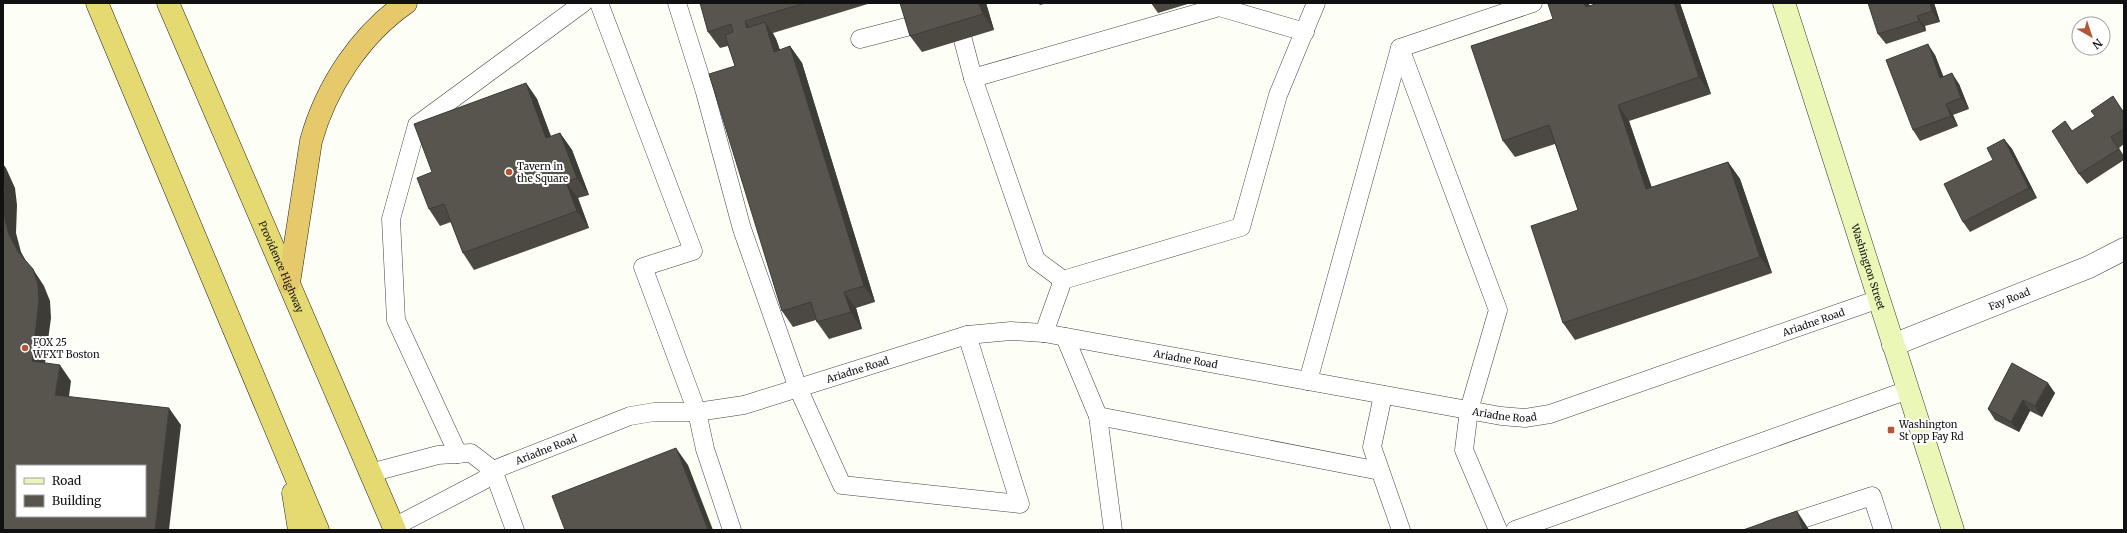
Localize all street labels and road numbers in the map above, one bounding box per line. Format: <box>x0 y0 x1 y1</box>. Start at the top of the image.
street label: Providence Highway <box>256 219 307 315</box>
street label: Washington Street <box>1848 221 1888 312</box>
street label: Fay Road <box>1987 285 2032 313</box>
street label: Ariadne Road <box>1780 306 1846 340</box>
street label: Ariadne Road <box>1151 347 1219 371</box>
street label: Ariadne Road <box>824 354 891 386</box>
street label: Ariadne Road <box>1470 405 1538 425</box>
street label: Ariadne Road <box>513 432 579 468</box>

